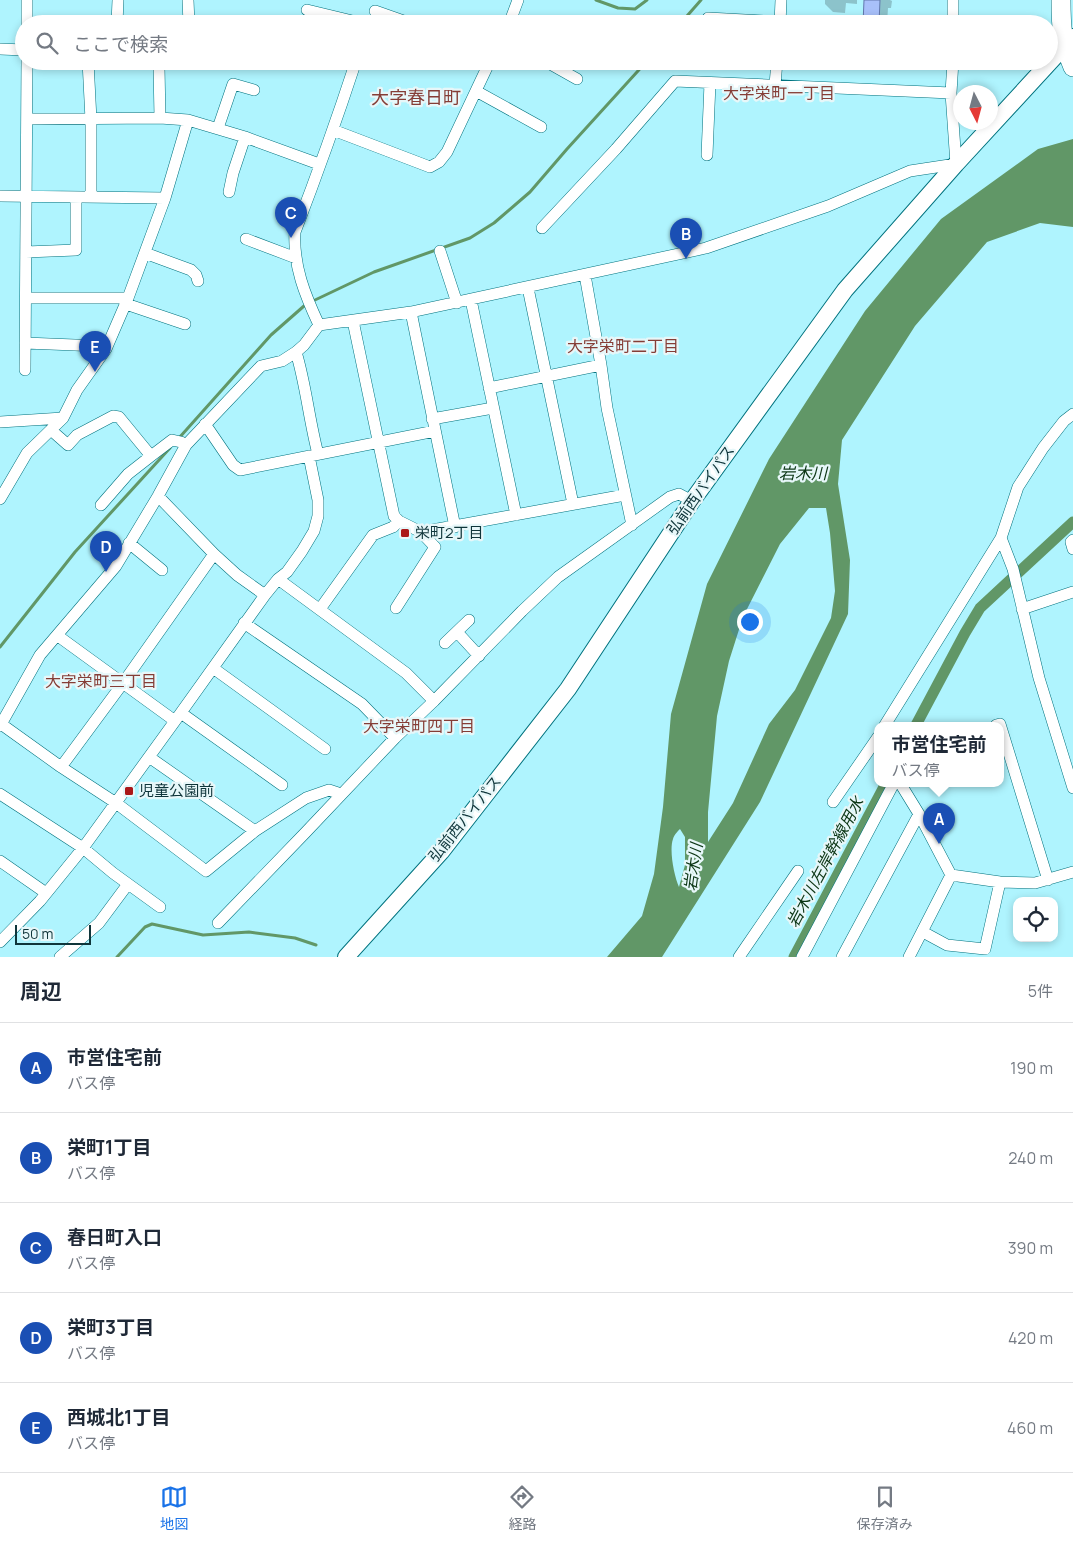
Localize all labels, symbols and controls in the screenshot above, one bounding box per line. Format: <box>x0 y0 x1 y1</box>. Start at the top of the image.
search box <box>15 15 1058 70</box>
icon: search <box>33 29 61 57</box>
text: ここで検索 <box>73 31 168 57</box>
district label: 大字栄町一丁目 <box>723 82 835 104</box>
district label: 大字春日町 <box>371 85 461 109</box>
north arrow <box>953 85 998 130</box>
pin: C <box>275 197 307 238</box>
pin: B <box>670 218 702 259</box>
pin: E <box>79 331 111 372</box>
district label: 大字栄町二丁目 <box>567 335 679 357</box>
street label: 弘前西バイパス <box>662 441 739 539</box>
water label: 岩木川 <box>779 462 829 484</box>
place label: 栄町2丁目 <box>415 522 484 543</box>
marker: 栄町2丁目 <box>399 527 411 539</box>
pin: D <box>90 531 122 572</box>
your location <box>737 609 763 635</box>
district label: 大字栄町三丁目 <box>45 670 157 692</box>
district label: 大字栄町四丁目 <box>363 715 475 737</box>
popup <box>874 722 1004 787</box>
text: 市営住宅前 <box>891 731 987 757</box>
text: バス停 <box>891 759 940 781</box>
street label: 弘前西バイパス <box>424 771 506 866</box>
place label: 児童公園前 <box>139 780 214 801</box>
marker: 児童公園前 <box>123 785 135 797</box>
water label: 岩木川左岸幹線用水 <box>781 792 869 931</box>
pin: A <box>923 803 955 844</box>
water label: 岩木川 <box>679 840 708 892</box>
map controls <box>1013 897 1058 942</box>
button: locate <box>1013 897 1058 942</box>
scale bar <box>15 922 91 945</box>
text: 50 m <box>22 924 53 943</box>
text: 周辺 <box>20 977 62 1005</box>
text: 5件 <box>1028 980 1053 1002</box>
text: 市営住宅前 <box>67 1044 162 1070</box>
text: A <box>31 1057 41 1079</box>
text: 190 m <box>1010 1057 1053 1079</box>
text: バス停 <box>67 1072 115 1094</box>
text: 栄町1丁目 <box>67 1134 151 1160</box>
text: B <box>31 1147 41 1169</box>
text: 240 m <box>1008 1147 1053 1169</box>
text: バス停 <box>67 1162 115 1184</box>
text: 春日町入口 <box>67 1224 162 1250</box>
text: C <box>30 1237 42 1259</box>
text: 390 m <box>1008 1237 1053 1259</box>
text: バス停 <box>67 1252 115 1274</box>
text: 栄町3丁目 <box>67 1314 154 1340</box>
text: D <box>30 1327 42 1349</box>
text: 420 m <box>1008 1327 1053 1349</box>
text: バス停 <box>67 1342 115 1364</box>
text: 西城北1丁目 <box>67 1404 170 1430</box>
text: E <box>31 1417 41 1439</box>
text: 460 m <box>1007 1417 1053 1439</box>
text: バス停 <box>67 1432 115 1454</box>
tab: 地図 <box>160 1483 188 1533</box>
tab: 経路 <box>508 1483 536 1533</box>
tab: 保存済み <box>857 1483 913 1533</box>

